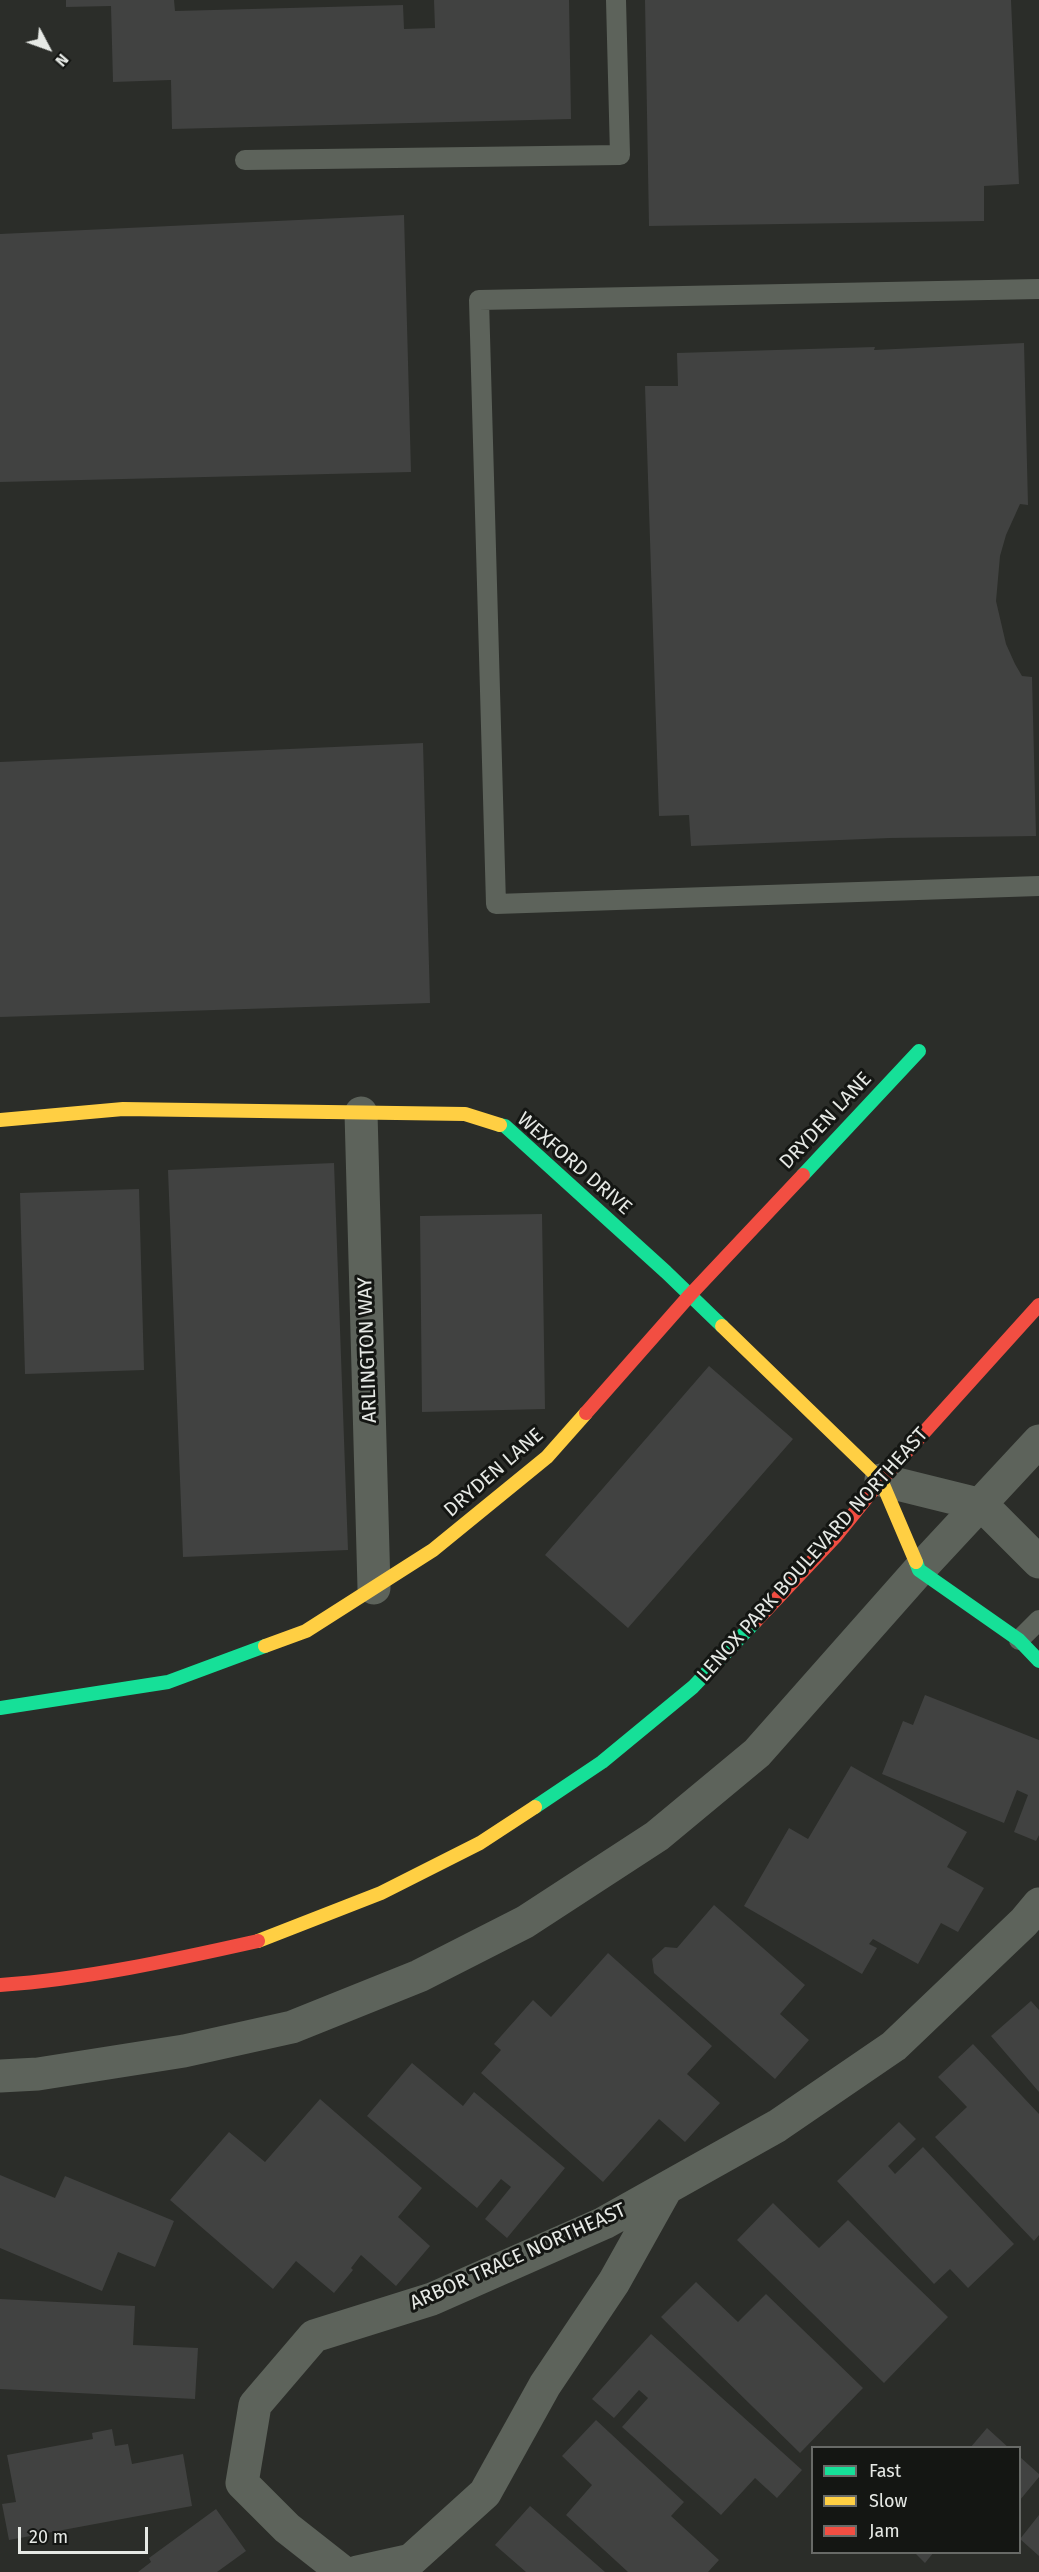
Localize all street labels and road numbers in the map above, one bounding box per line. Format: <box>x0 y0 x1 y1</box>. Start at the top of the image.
street label: DRYDEN LANE <box>775 1068 877 1174</box>
street label: WEXFORD DRIVE <box>512 1108 636 1220</box>
street label: ARLINGTON WAY <box>353 1277 383 1423</box>
street label: DRYDEN LANE <box>439 1423 549 1523</box>
street label: LENOX PARK BOULEVARD NORTHEAST <box>692 1423 934 1687</box>
street label: ARBOR TRACE NORTHEAST <box>406 2198 630 2316</box>

